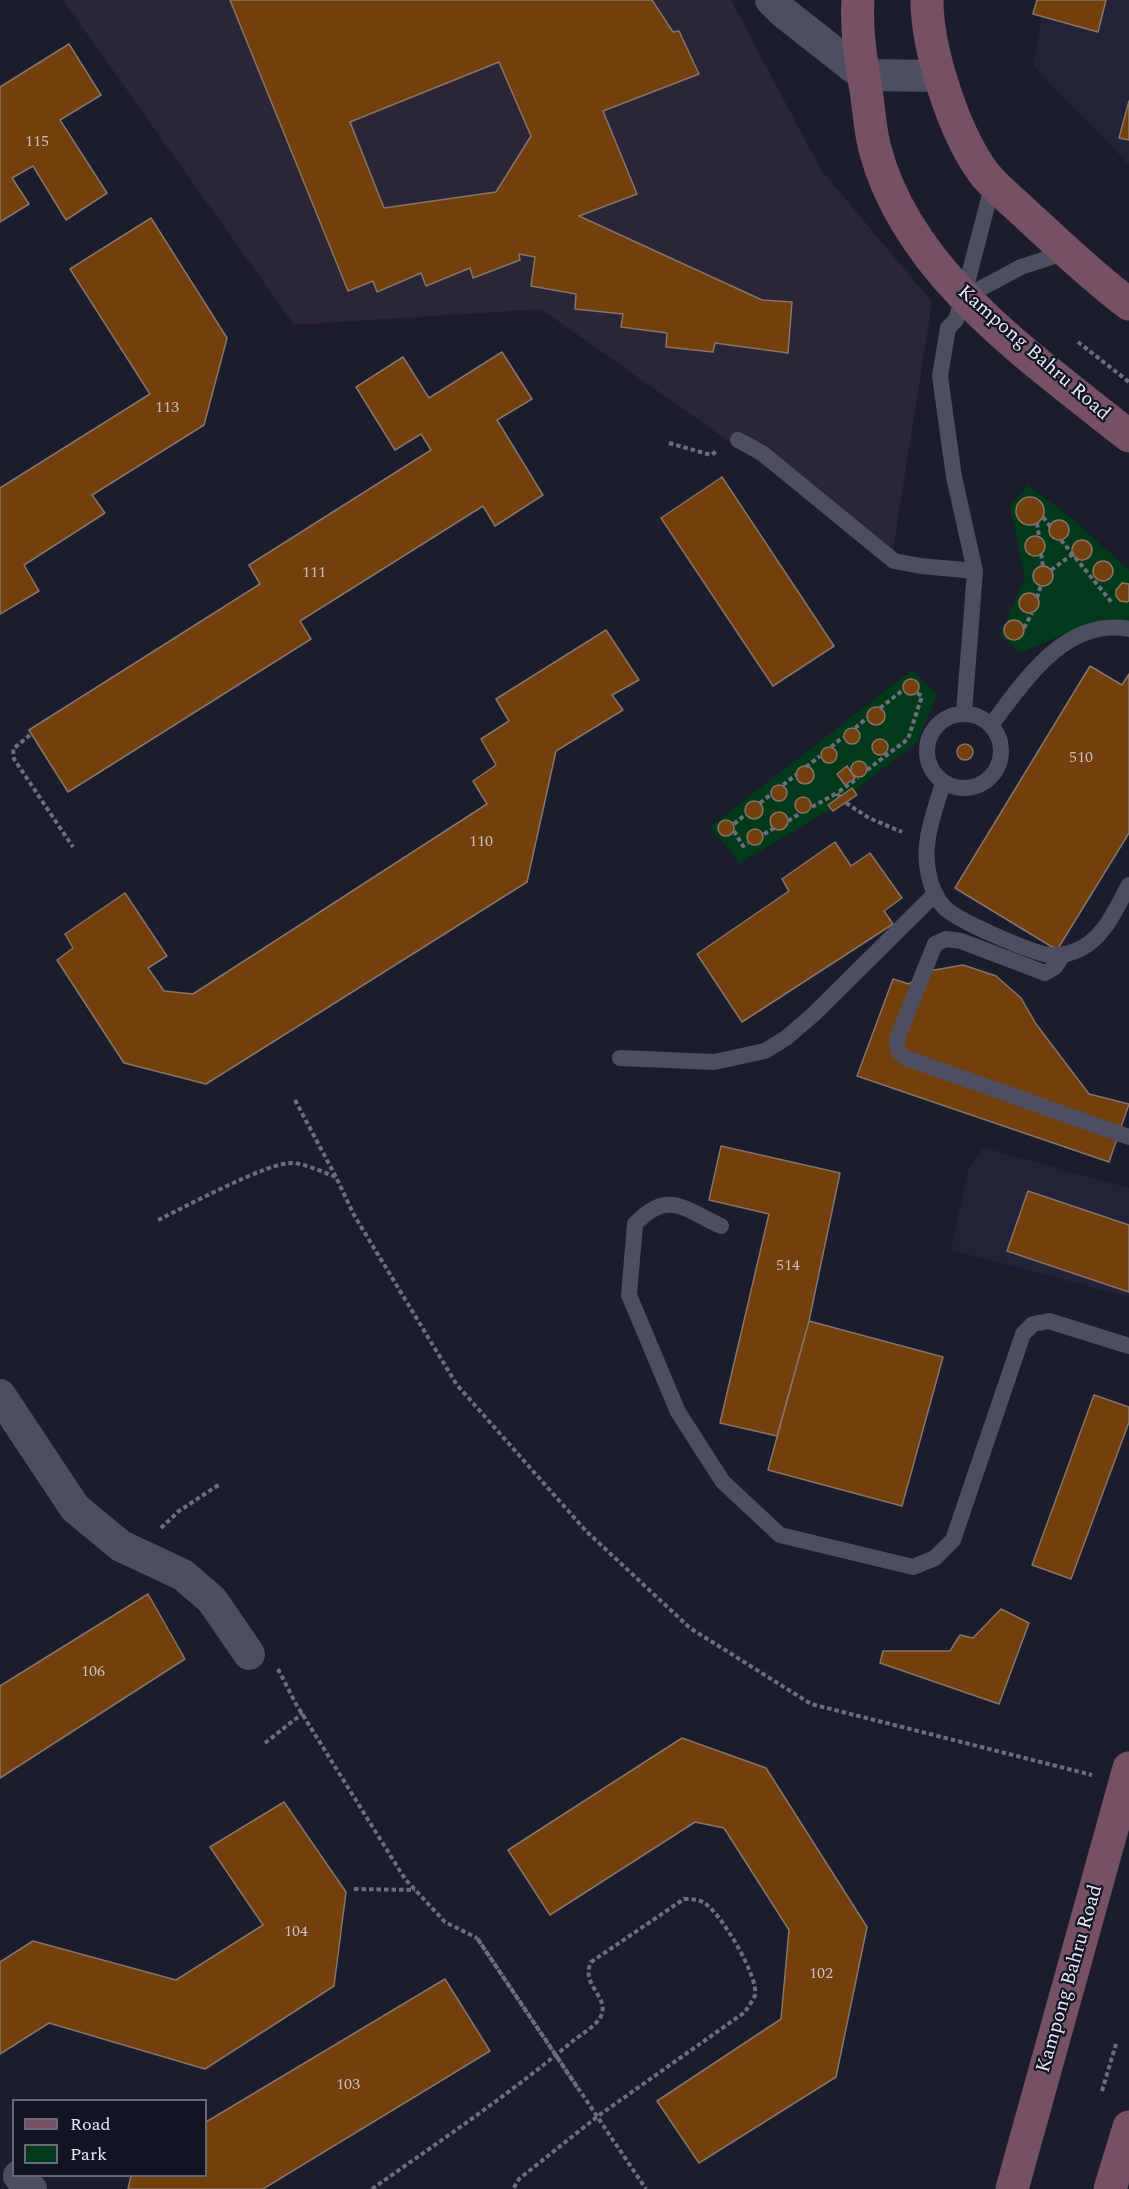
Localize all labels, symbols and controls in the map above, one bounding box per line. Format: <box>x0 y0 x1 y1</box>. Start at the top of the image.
house number: 115 <box>25 133 49 153</box>
street label: Kampong Bahru Road <box>952 281 1114 427</box>
house number: 113 <box>155 399 179 419</box>
house number: 111 <box>302 564 326 584</box>
house number: 510 <box>1069 749 1093 769</box>
house number: 110 <box>469 833 493 853</box>
house number: 514 <box>776 1257 800 1277</box>
house number: 106 <box>81 1663 105 1683</box>
street label: Kampong Bahru Road <box>1033 1882 1109 2076</box>
house number: 104 <box>284 1923 308 1943</box>
house number: 102 <box>809 1965 833 1985</box>
house number: 103 <box>336 2076 360 2096</box>
legend <box>12 2099 207 2177</box>
text: Road <box>70 2111 111 2138</box>
text: Park <box>70 2141 107 2168</box>

